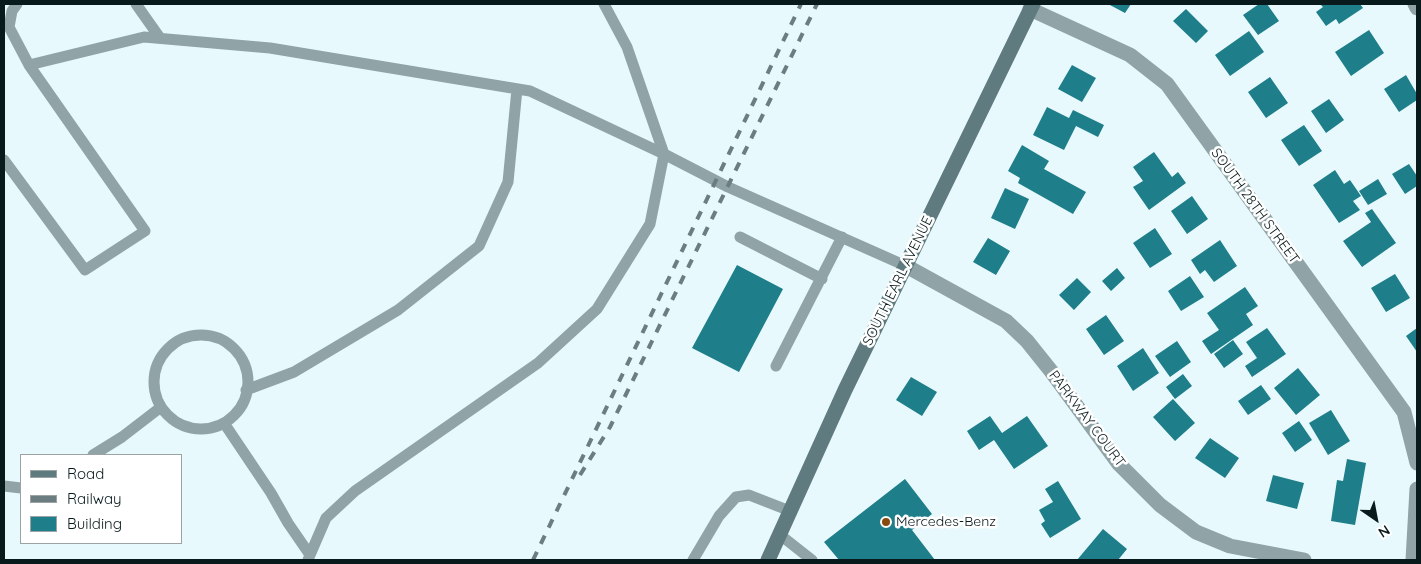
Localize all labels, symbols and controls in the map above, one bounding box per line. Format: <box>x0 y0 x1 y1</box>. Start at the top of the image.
street label: SOUTH 28TH STREET <box>1207 145 1303 267</box>
street label: SOUTH EARL AVENUE <box>859 214 937 348</box>
street label: PARKWAY COURT <box>1045 367 1129 471</box>
legend <box>20 454 182 544</box>
text: Road <box>67 464 104 483</box>
text: Railway <box>67 489 122 508</box>
north arrow <box>1351 494 1401 544</box>
text: Building <box>67 514 122 533</box>
place label: Mercedes-Benz <box>896 514 996 530</box>
marker: Mercedes-Benz <box>880 516 892 528</box>
text: N <box>1375 521 1393 542</box>

